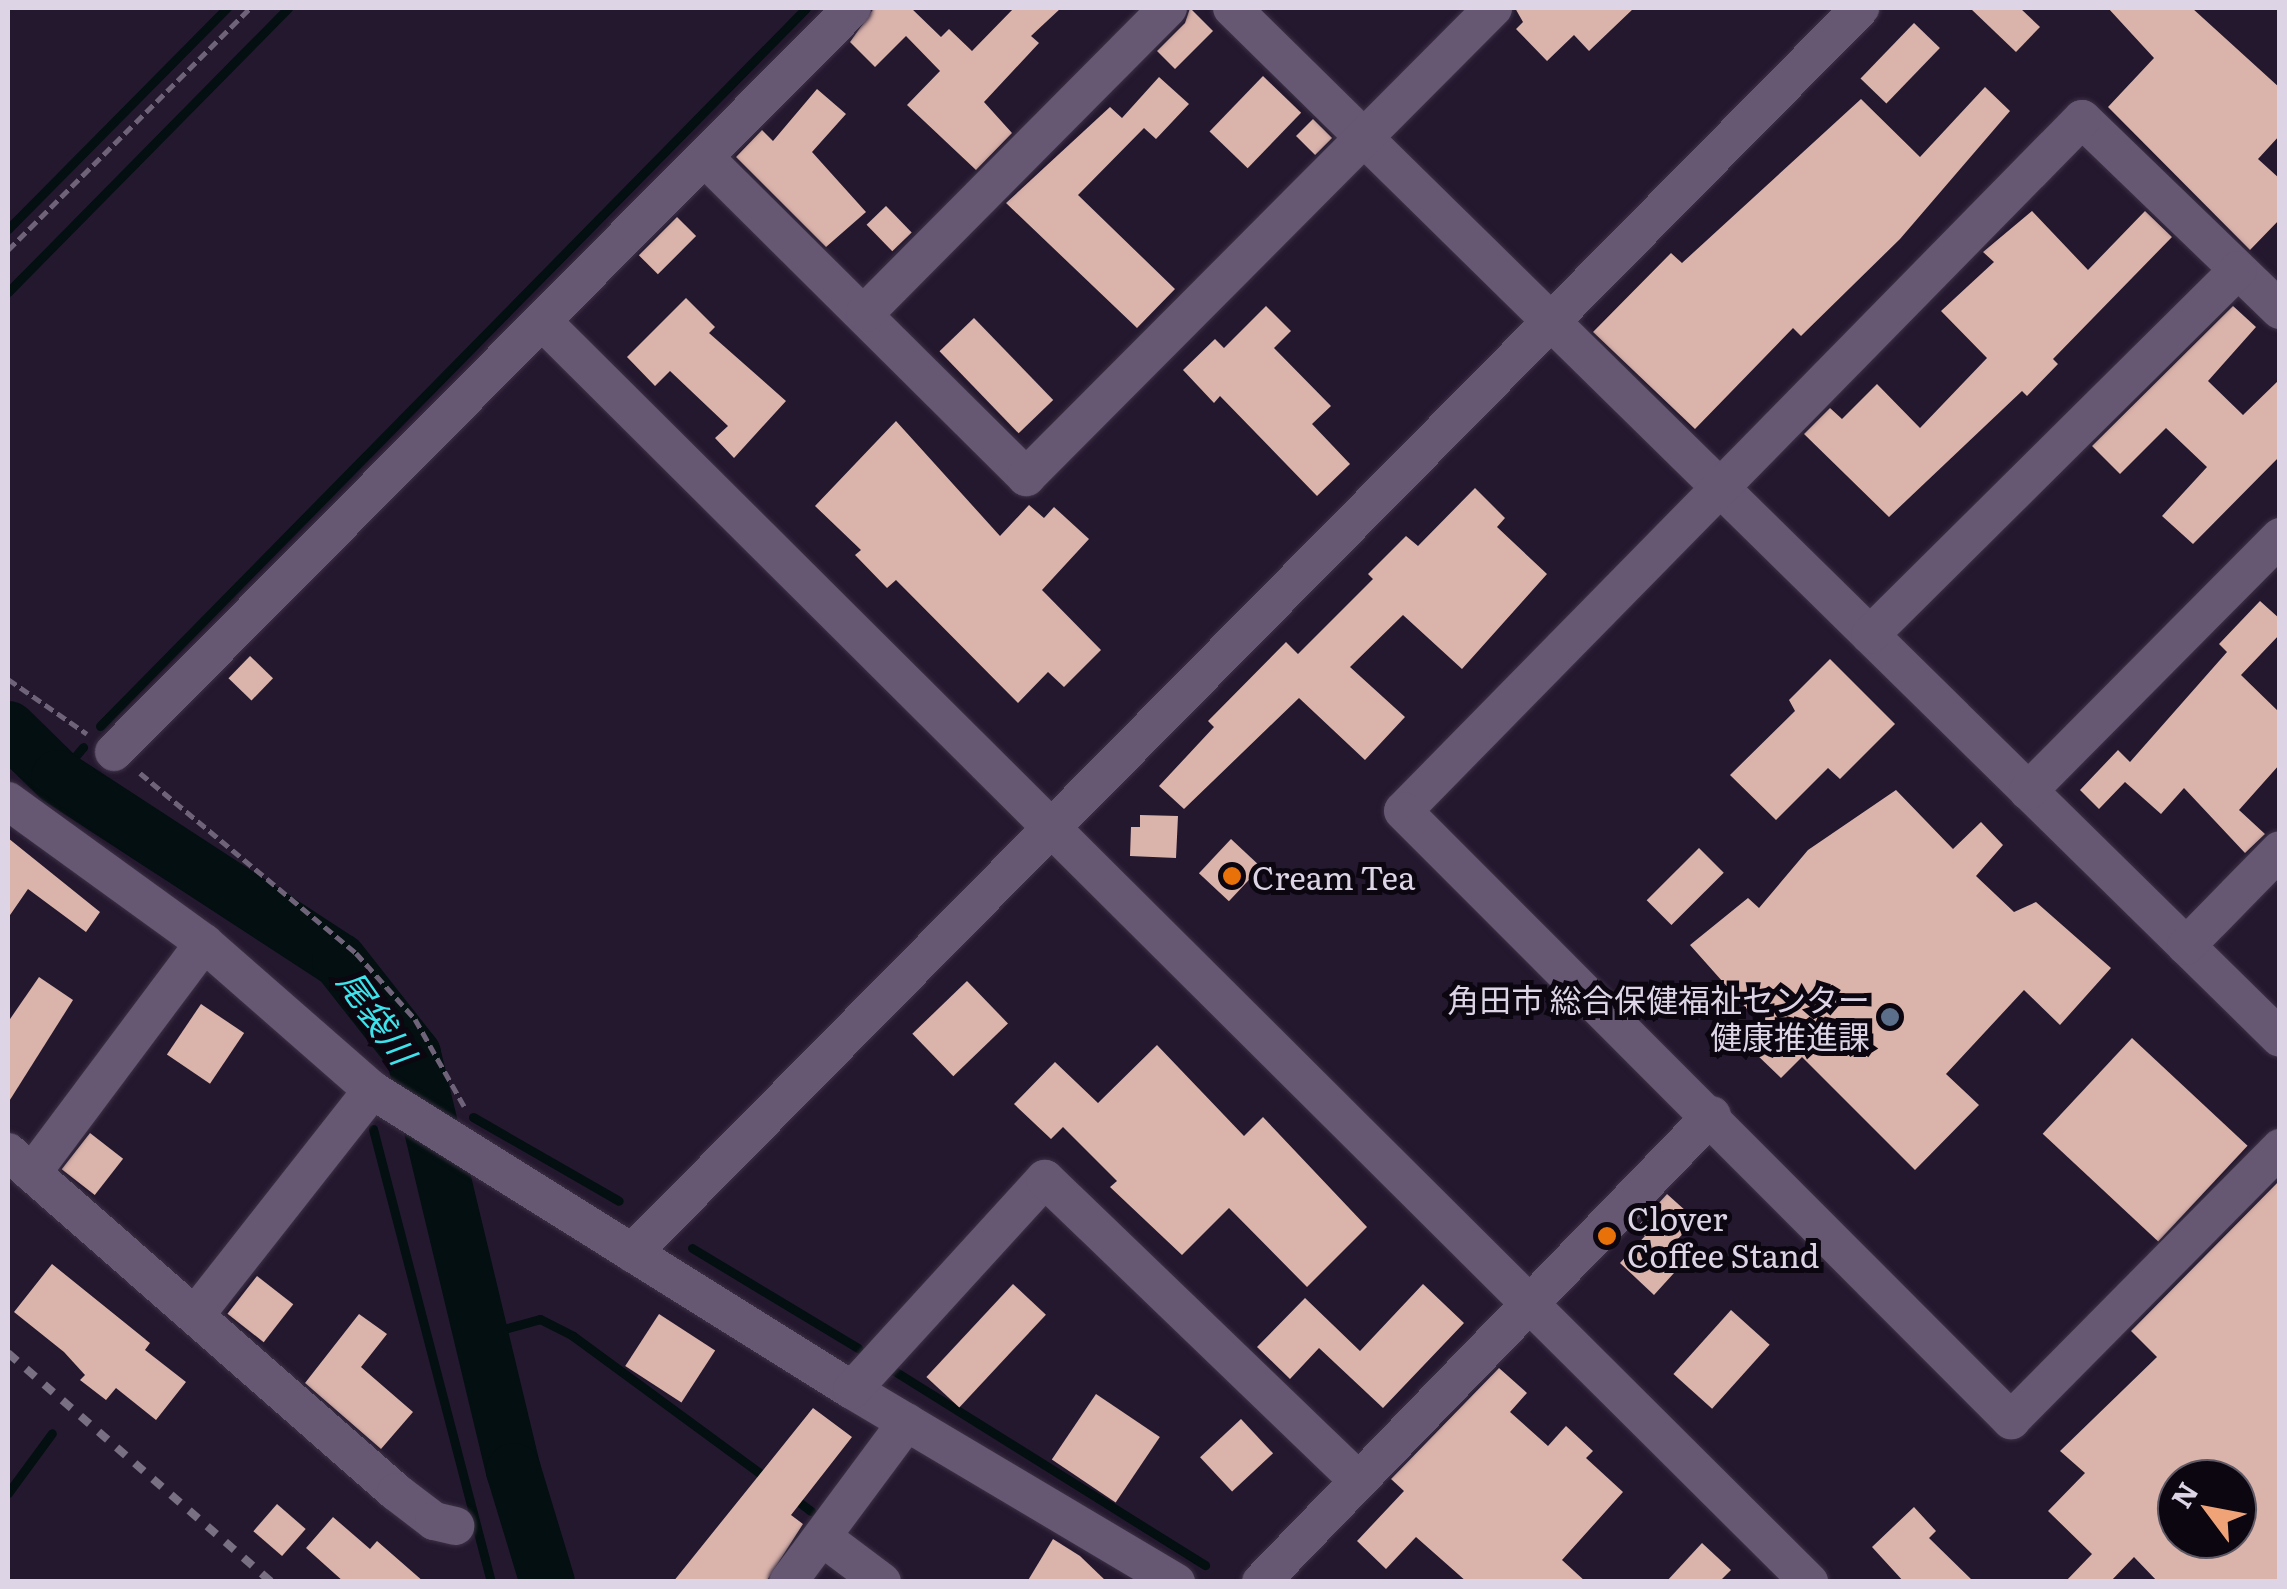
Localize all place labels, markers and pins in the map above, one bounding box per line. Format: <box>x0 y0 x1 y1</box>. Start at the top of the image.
place label: Cream Tea <box>1252 857 1415 895</box>
marker: Cream Tea <box>1221 865 1243 887</box>
place label: 角田市 総合保健福祉センター 健康推進課 <box>1448 980 1870 1055</box>
marker: 角田市 総合保健福祉センター 健康推進課 <box>1879 1006 1901 1028</box>
place label: Clover Coffee Stand <box>1627 1199 1819 1274</box>
marker: Clover Coffee Stand <box>1596 1225 1618 1247</box>

